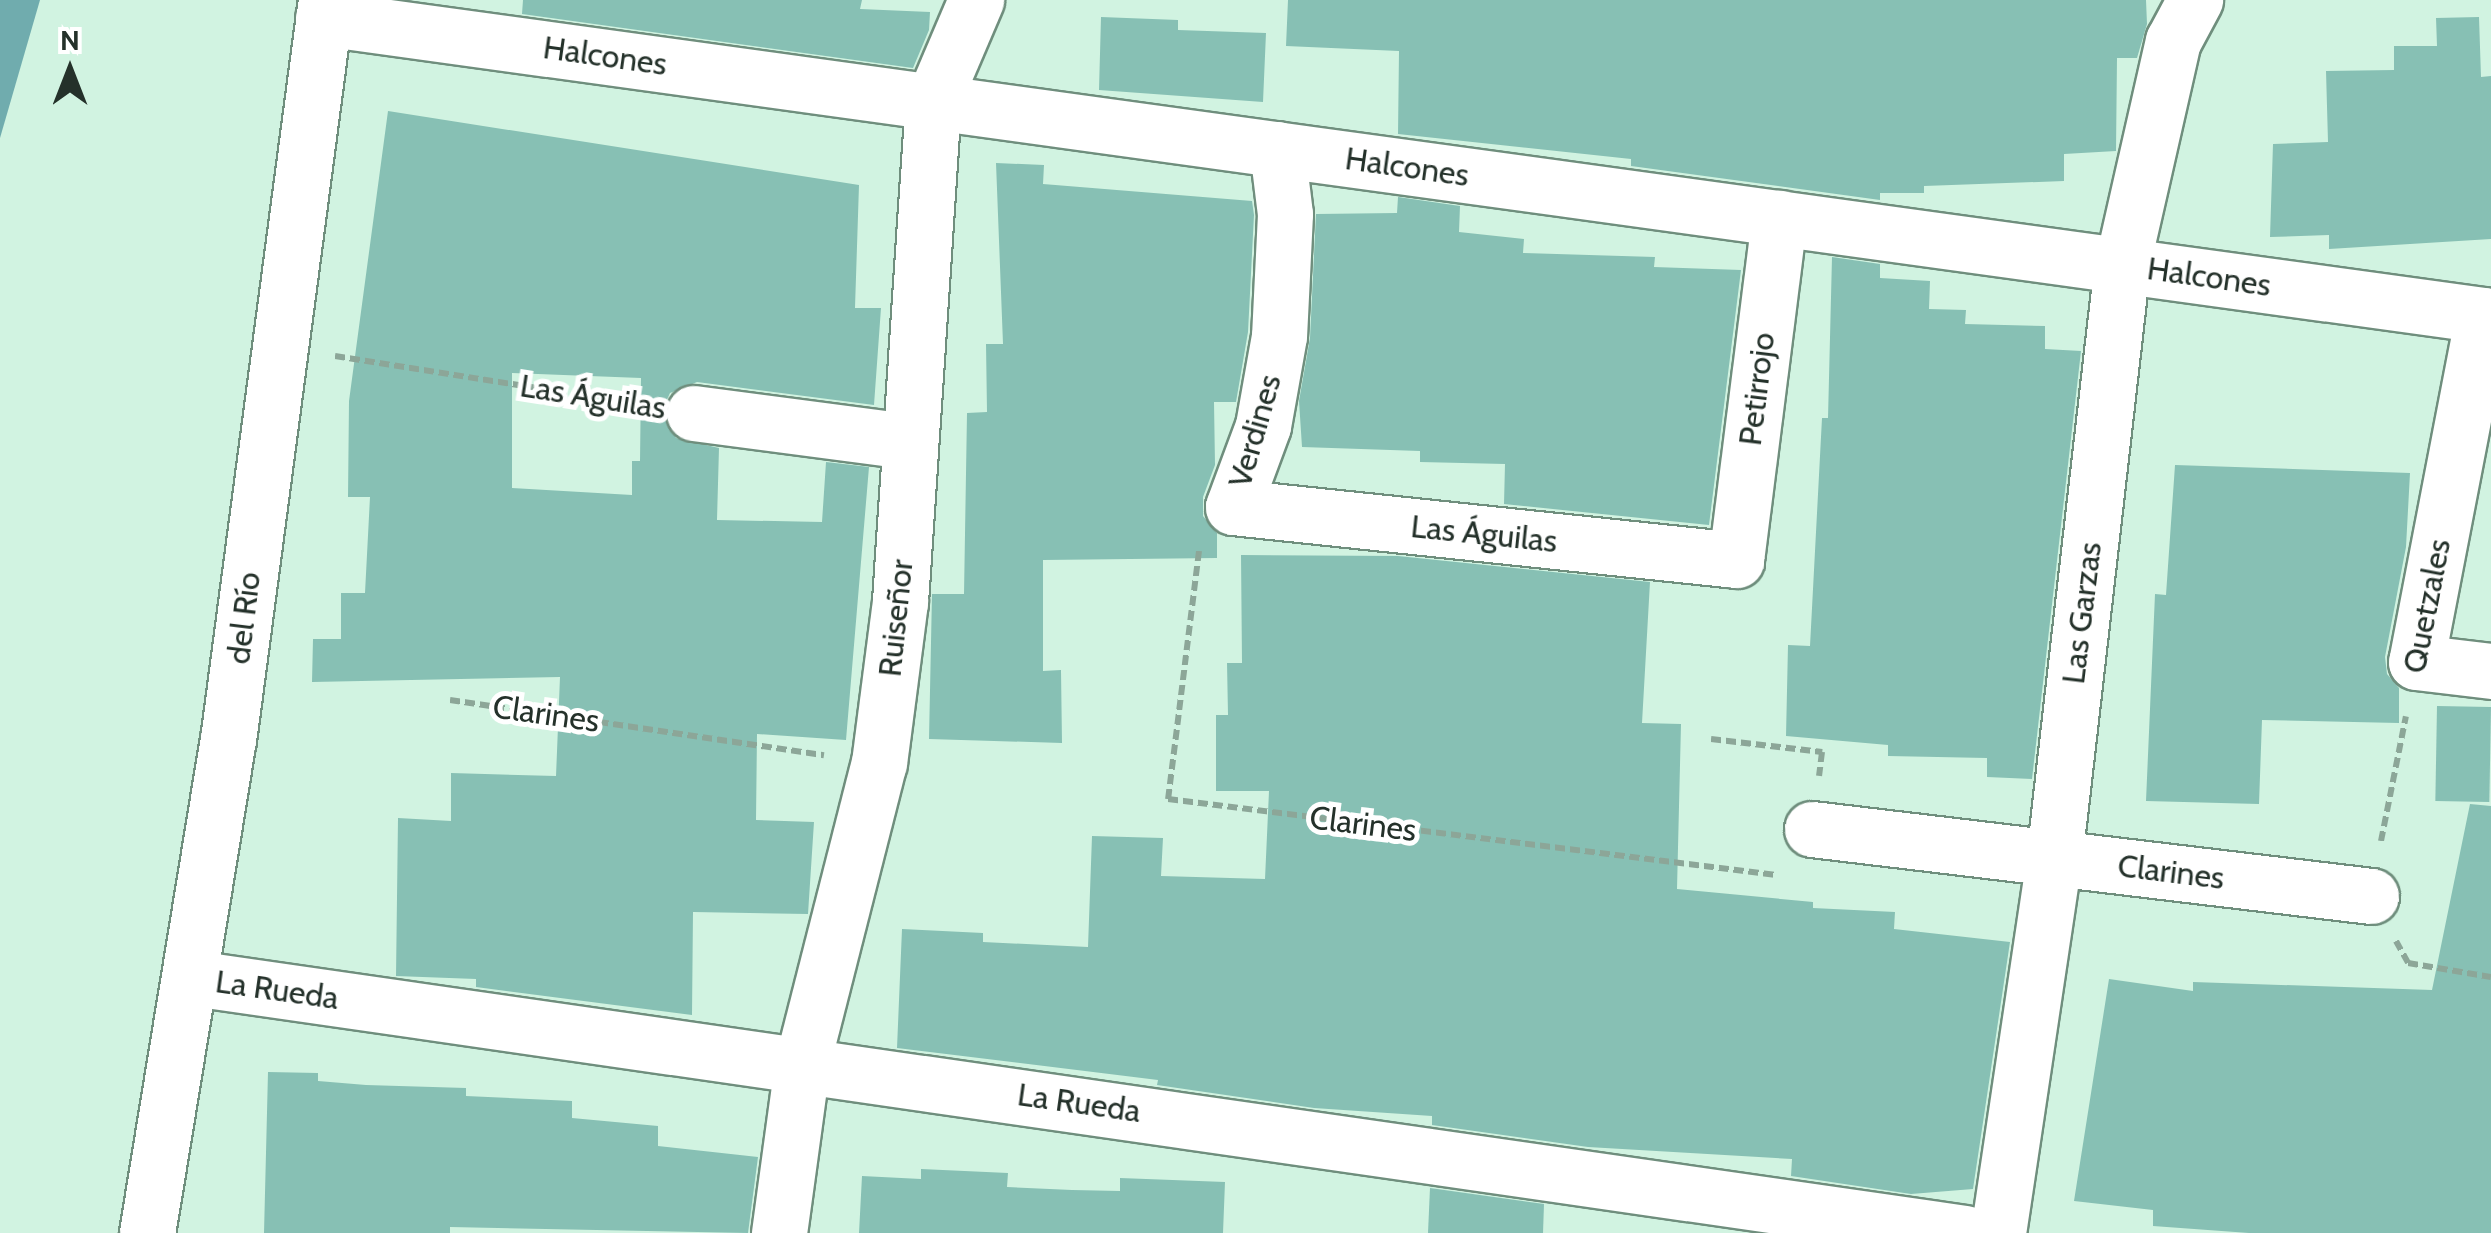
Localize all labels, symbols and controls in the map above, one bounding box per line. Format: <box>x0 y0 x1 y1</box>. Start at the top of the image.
north arrow <box>20 20 120 120</box>
text: N <box>60 23 80 57</box>
street label: Halcones <box>541 28 669 84</box>
street label: Halcones <box>1343 139 1471 195</box>
street label: Halcones <box>2145 249 2273 305</box>
street label: Petirrojo <box>1731 330 1783 448</box>
street label: Las Águilas <box>517 367 669 427</box>
street label: Verdines <box>1221 370 1289 492</box>
street label: Las Águilas <box>1409 507 1559 561</box>
street label: Quetzales <box>2395 536 2459 676</box>
street label: Las Garzas <box>2054 540 2110 686</box>
street label: Ruiseñor <box>871 557 921 679</box>
street label: del Río <box>219 570 269 666</box>
street label: Clarines <box>490 688 602 740</box>
street label: Clarines <box>1308 798 1418 850</box>
street label: Clarines <box>2116 846 2226 898</box>
street label: La Rueda <box>213 962 341 1018</box>
street label: La Rueda <box>1015 1075 1143 1131</box>

